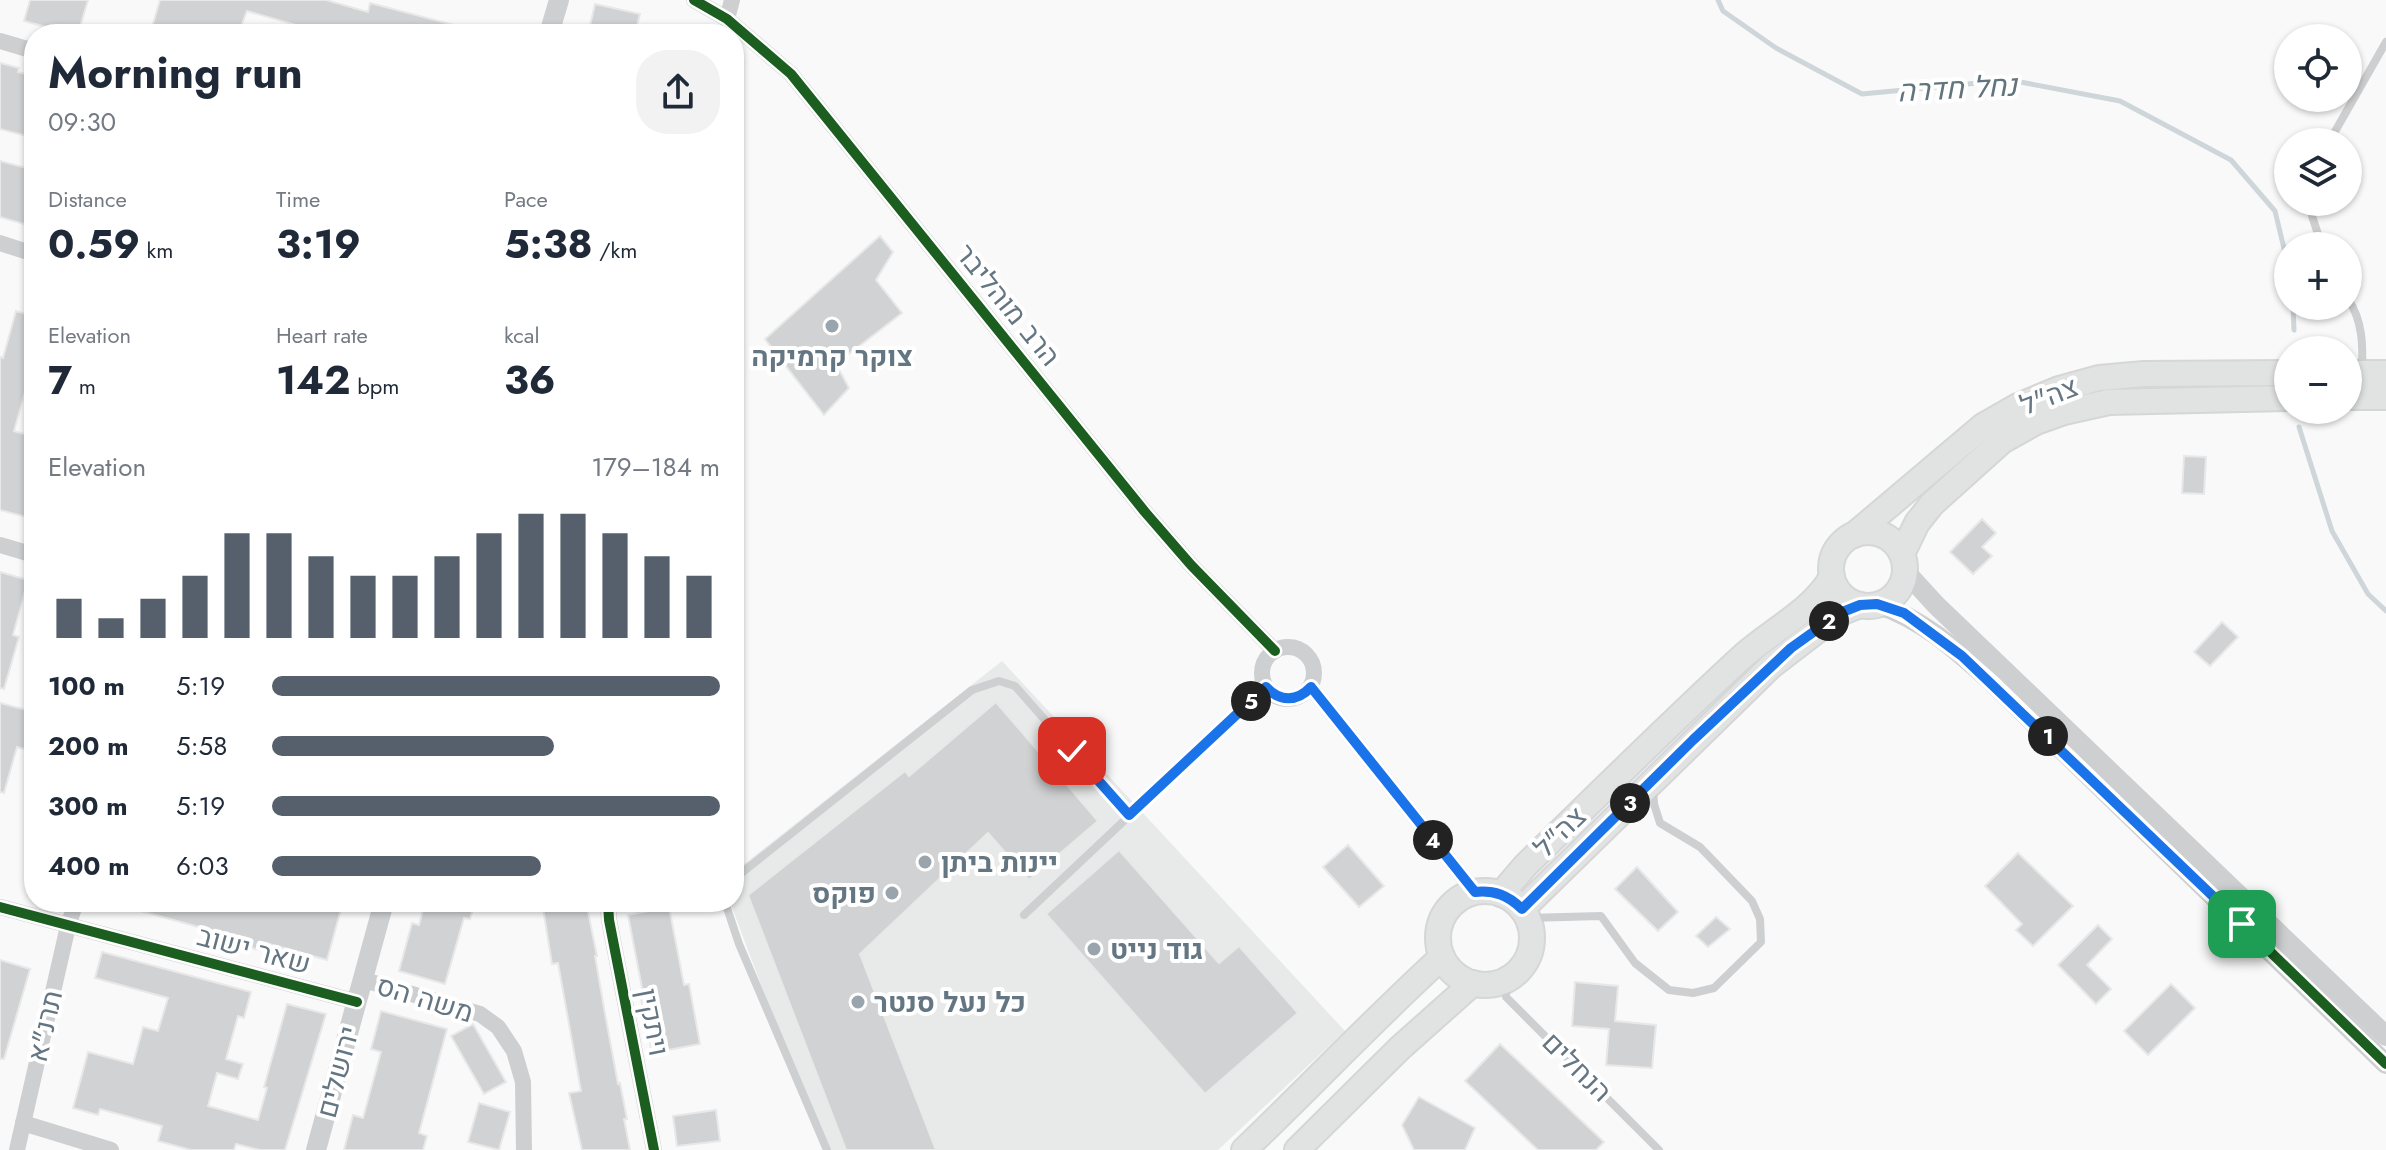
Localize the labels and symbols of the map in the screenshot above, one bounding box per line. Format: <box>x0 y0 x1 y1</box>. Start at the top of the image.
water label: נחל חדרה <box>1896 63 2020 113</box>
street label: הרב מוהליבר <box>946 235 1070 375</box>
marker: צוקר קרמיקה <box>823 317 841 335</box>
place label: צוקר קרמיקה <box>751 336 913 377</box>
street label: צה"ל <box>2014 366 2084 426</box>
pin: 2 <box>1809 601 1849 641</box>
pin: 5 <box>1231 681 1271 721</box>
pin: 1 <box>2028 716 2068 756</box>
pin <box>1038 717 1106 785</box>
pin: 3 <box>1610 783 1650 823</box>
street label: צה"ל <box>1524 797 1596 867</box>
pin: 4 <box>1413 820 1453 860</box>
place label: יינות ביתן <box>941 842 1058 883</box>
marker: יינות ביתן <box>916 853 934 871</box>
place label: פוקס <box>812 873 876 914</box>
marker: פוקס <box>883 884 901 902</box>
pin <box>2208 890 2276 958</box>
street label: שאר ישוב <box>193 915 315 985</box>
place label: גוד נייט <box>1110 929 1203 970</box>
marker: גוד נייט <box>1085 940 1103 958</box>
street label: משה הס <box>372 965 478 1033</box>
place label: כל נעל סנטר <box>874 982 1026 1023</box>
street label: ויתקין <box>626 985 680 1059</box>
street label: תרנ"א <box>17 986 73 1066</box>
marker: כל נעל סנטר <box>849 993 867 1011</box>
street label: ירושלים <box>306 1022 370 1122</box>
street label: הנחלים <box>1533 1023 1621 1111</box>

